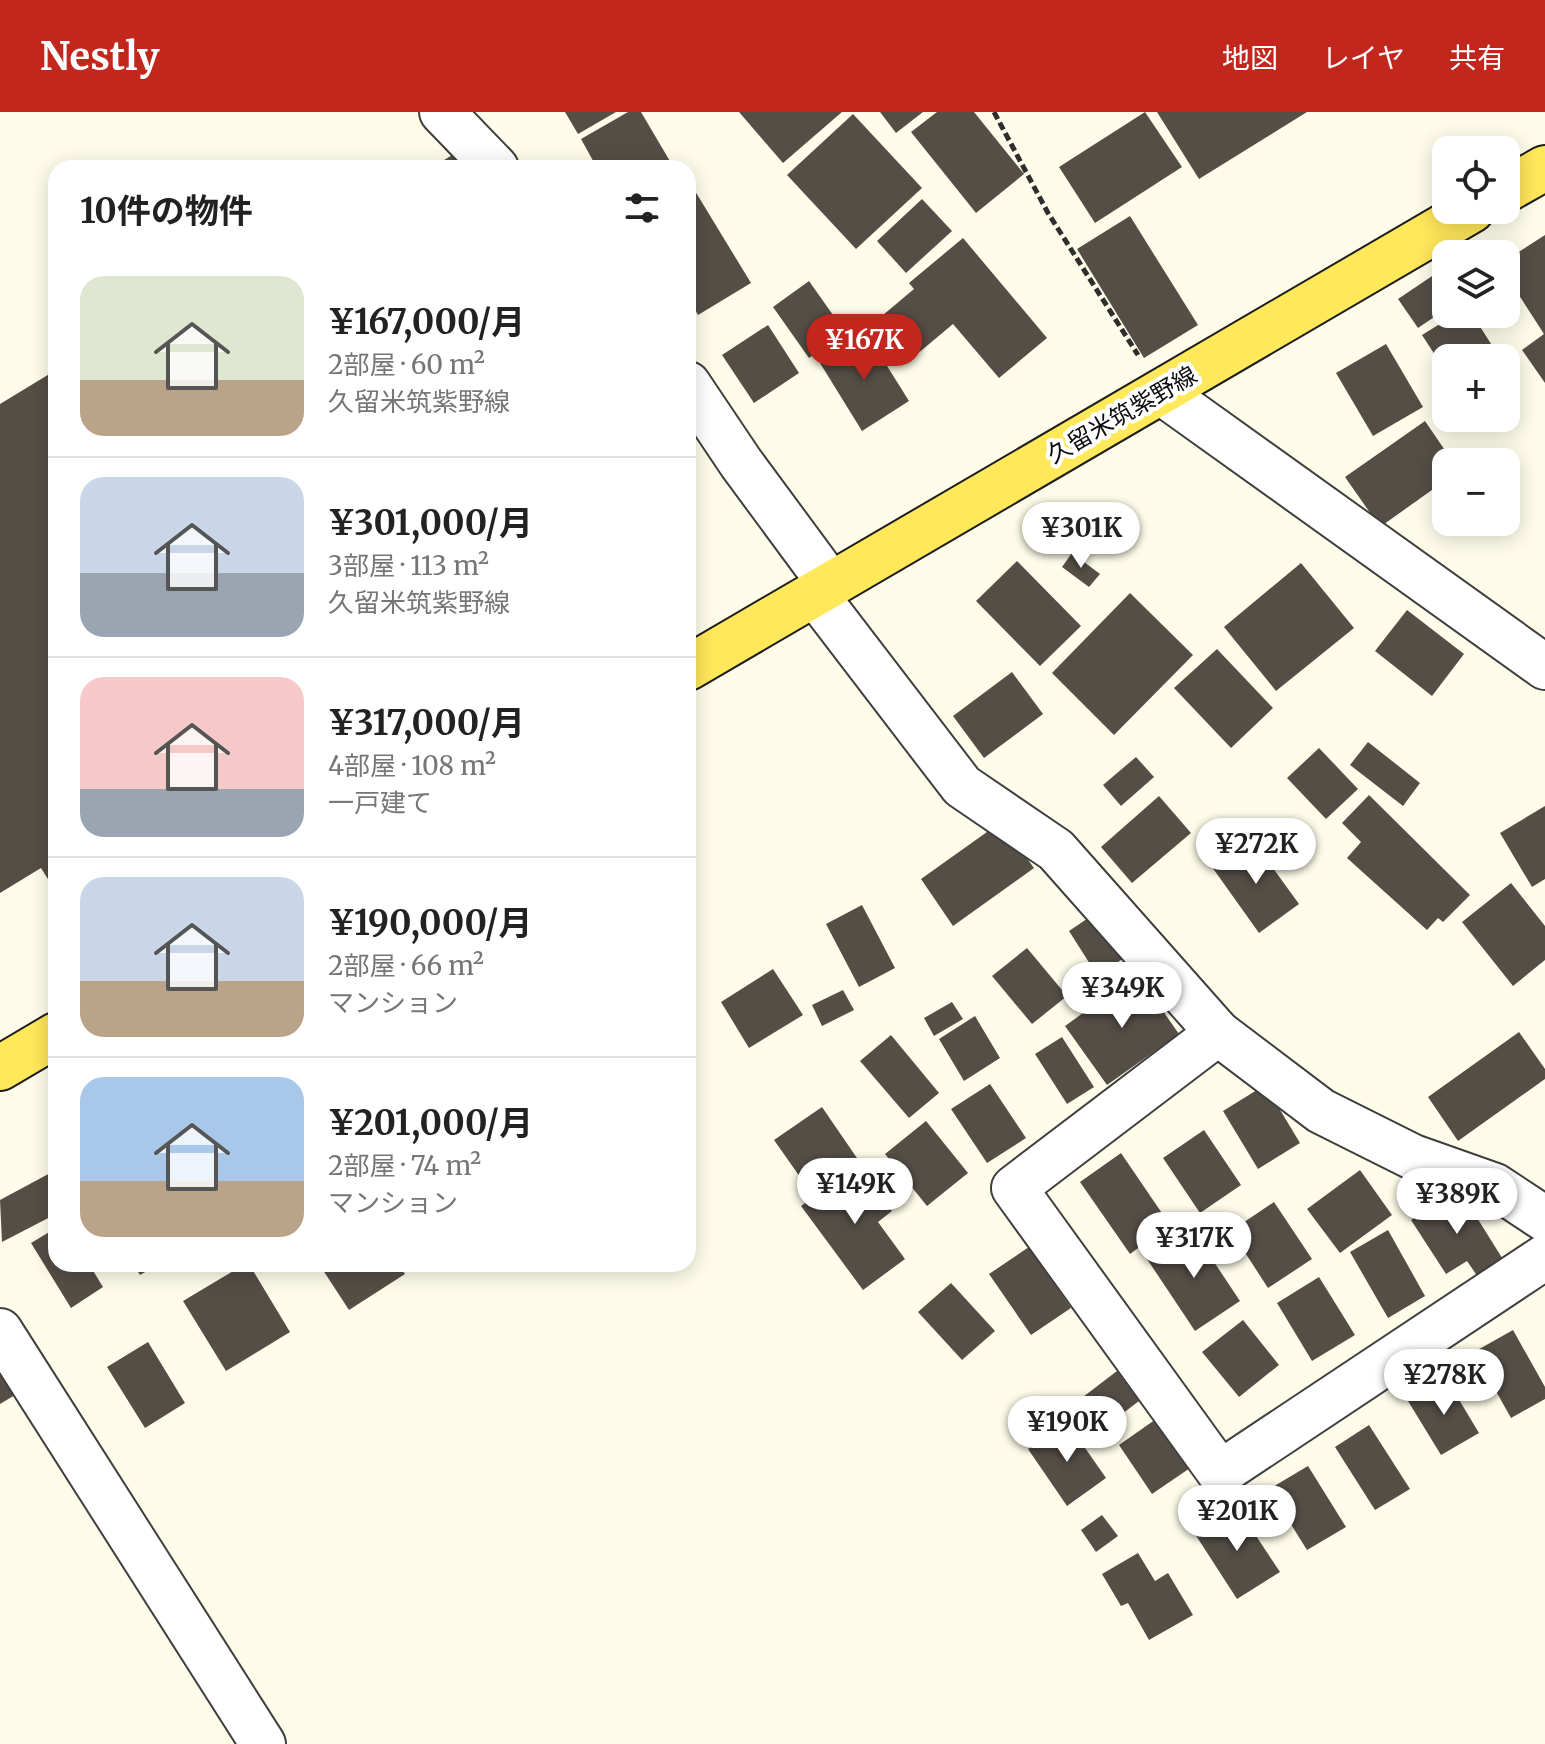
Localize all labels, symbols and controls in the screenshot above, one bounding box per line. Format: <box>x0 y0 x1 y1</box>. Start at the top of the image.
text: Nestly <box>40 33 159 80</box>
text: 地図 <box>1222 40 1278 76</box>
text: レイヤ <box>1322 40 1405 76</box>
text: 共有 <box>1449 40 1505 76</box>
map controls <box>1432 136 1520 536</box>
button: locate <box>1432 136 1520 224</box>
icon: filters <box>620 186 664 230</box>
text: 10件の物件 <box>80 190 253 232</box>
button: layers <box>1432 240 1520 328</box>
text: ¥167,000/月 <box>328 301 525 343</box>
icon: home <box>144 308 240 404</box>
pin: ¥167K <box>808 314 920 382</box>
text: ¥167K <box>824 323 904 356</box>
button: + <box>1432 344 1520 432</box>
text: 2部屋 · 60 m² <box>328 348 485 381</box>
street label: 久留米筑紫野線 <box>1041 359 1202 470</box>
text: 久留米筑紫野線 <box>328 385 510 418</box>
button: − <box>1432 448 1520 536</box>
text: ¥301,000/月 <box>328 502 533 544</box>
pin: ¥301K <box>1025 502 1137 570</box>
icon: home <box>144 509 240 605</box>
text: ¥301K <box>1040 511 1122 544</box>
text: 3部屋 · 113 m² <box>328 549 489 582</box>
text: 久留米筑紫野線 <box>328 586 510 619</box>
text: ¥317,000/月 <box>328 702 525 744</box>
icon: home <box>144 709 240 805</box>
text: 4部屋 · 108 m² <box>328 749 496 782</box>
text: 一戸建て <box>328 786 432 819</box>
pin: ¥272K <box>1200 818 1312 886</box>
text: ¥272K <box>1214 827 1298 860</box>
text: ¥190,000/月 <box>328 902 533 944</box>
icon: home <box>144 909 240 1005</box>
text: 2部屋 · 66 m² <box>328 949 484 982</box>
pin: ¥349K <box>1066 962 1178 1030</box>
text: ¥349K <box>1080 971 1164 1004</box>
text: マンション <box>328 986 458 1019</box>
text: ¥201,000/月 <box>328 1102 533 1144</box>
icon: home <box>144 1109 240 1205</box>
text: 2部屋 · 74 m² <box>328 1149 481 1182</box>
pin: ¥149K <box>799 1158 911 1226</box>
text: ¥149K <box>815 1167 895 1200</box>
pin: ¥389K <box>1401 1168 1513 1236</box>
text: ¥389K <box>1414 1177 1500 1210</box>
text: マンション <box>328 1186 458 1219</box>
pin: ¥317K <box>1138 1212 1250 1280</box>
text: ¥317K <box>1154 1221 1234 1254</box>
pin: ¥278K <box>1388 1349 1500 1417</box>
text: ¥278K <box>1402 1358 1486 1391</box>
pin: ¥190K <box>1011 1396 1123 1464</box>
text: ¥190K <box>1026 1405 1108 1438</box>
pin: ¥201K <box>1181 1485 1293 1553</box>
text: ¥201K <box>1196 1494 1278 1527</box>

